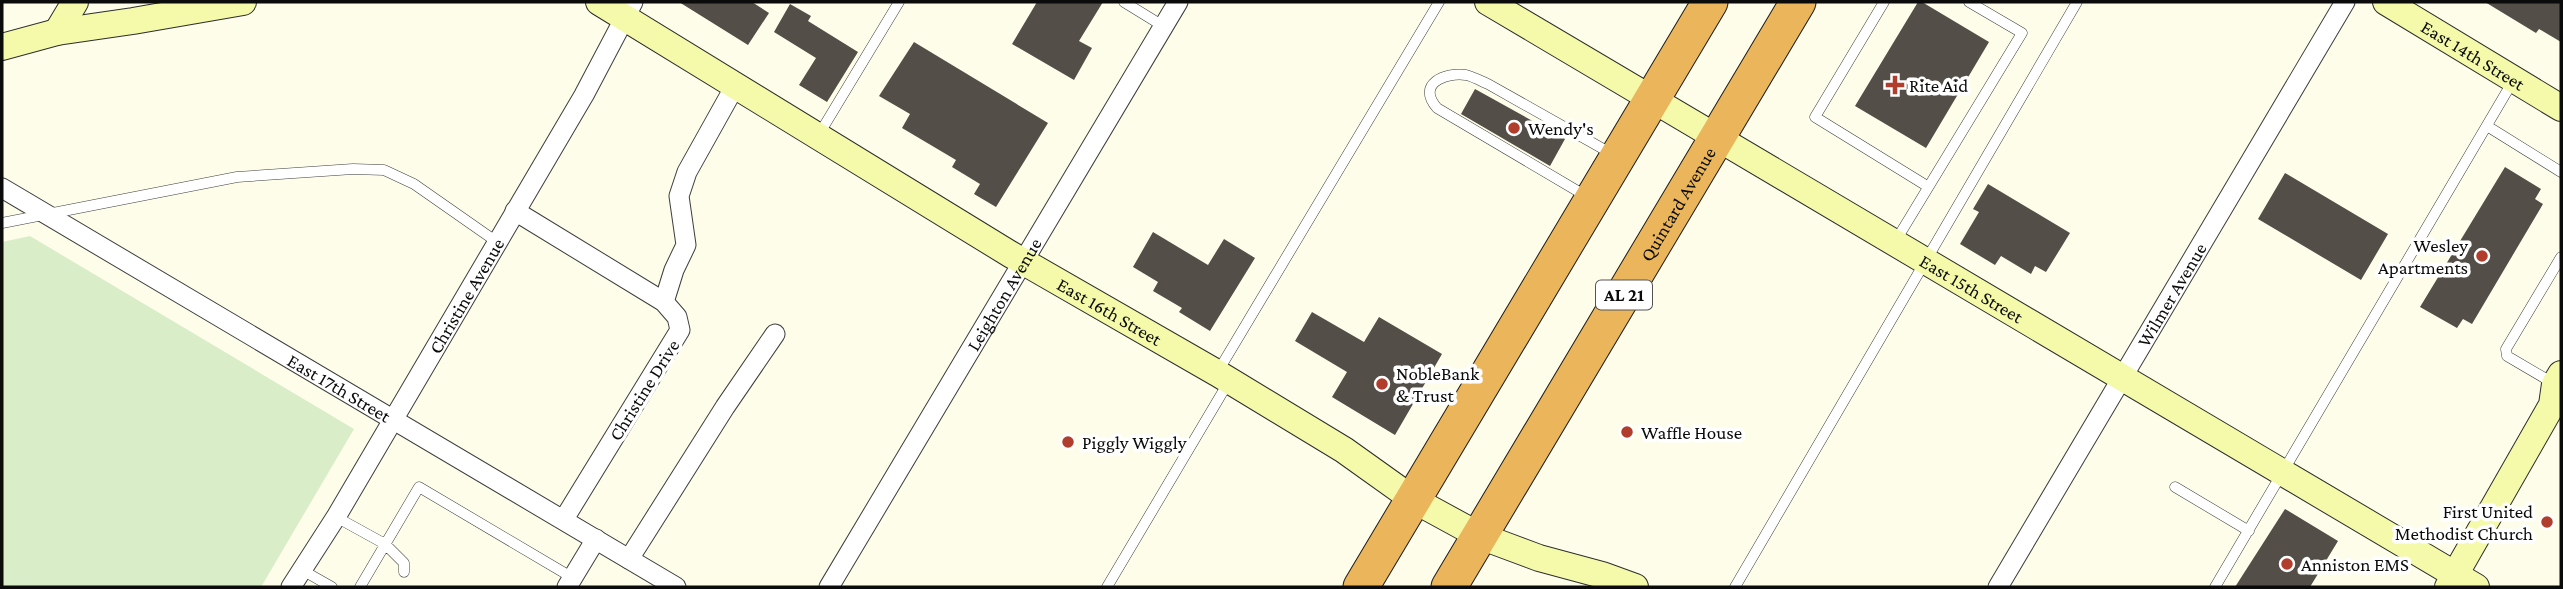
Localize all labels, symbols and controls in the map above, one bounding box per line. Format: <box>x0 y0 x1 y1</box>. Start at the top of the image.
street label: East 14th Street <box>2418 16 2529 95</box>
place label: Rite Aid <box>1909 75 1968 96</box>
marker: Rite Aid <box>1887 77 1903 93</box>
place label: Wendy's <box>1528 118 1594 139</box>
marker: Wendy's <box>1506 120 1522 136</box>
street label: Quintard Avenue <box>1635 143 1720 265</box>
street label: Christine Avenue <box>424 234 508 357</box>
street label: Leighton Avenue <box>962 234 1045 354</box>
place label: Wesley Apartments <box>2378 235 2468 278</box>
street label: Wilmer Avenue <box>2133 239 2210 350</box>
marker: Wesley Apartments <box>2474 248 2490 264</box>
street label: East 15th Street <box>1916 250 2028 327</box>
street label: East 16th Street <box>1054 273 1166 350</box>
road number: AL 21 <box>1596 281 1652 310</box>
street label: Christine Drive <box>605 336 683 444</box>
street label: East 17th Street <box>284 349 395 427</box>
place label: NobleBank & Trust <box>1396 363 1480 406</box>
marker: NobleBank & Trust <box>1374 376 1390 392</box>
place label: Waffle House <box>1641 422 1742 443</box>
marker: Waffle House <box>1619 424 1635 440</box>
place label: Piggly Wiggly <box>1082 432 1187 453</box>
marker: Piggly Wiggly <box>1060 434 1076 450</box>
place label: First United Methodist Church <box>2395 501 2533 544</box>
marker: First United Methodist Church <box>2539 514 2555 530</box>
place label: Anniston EMS <box>2301 554 2409 575</box>
marker: Anniston EMS <box>2279 556 2295 572</box>

